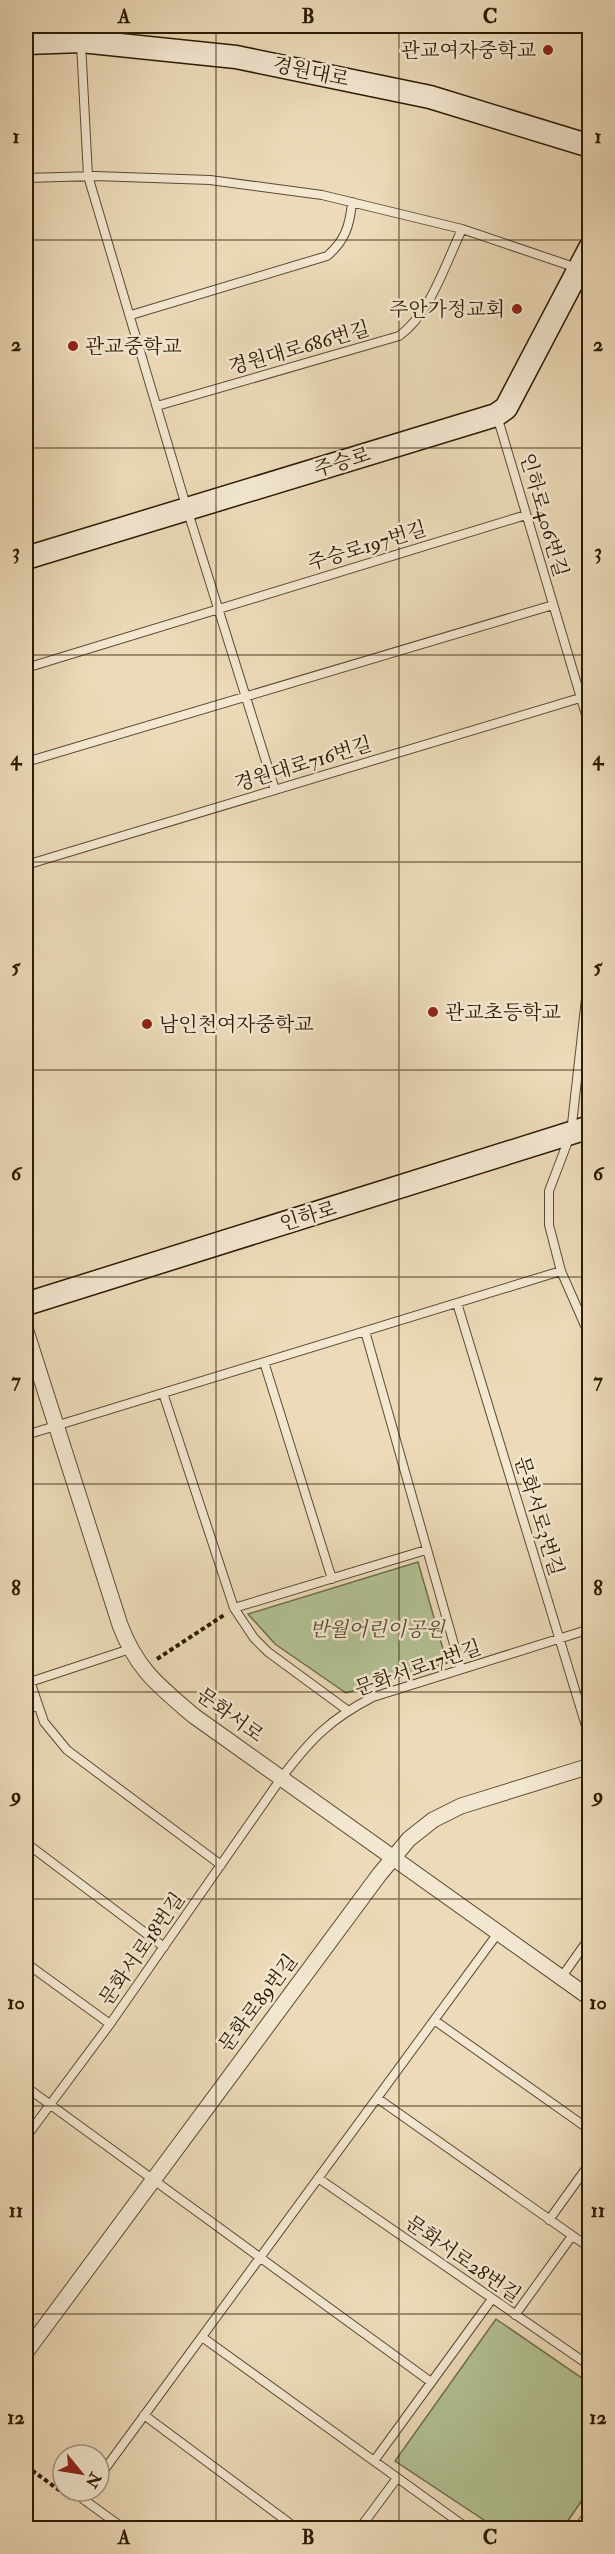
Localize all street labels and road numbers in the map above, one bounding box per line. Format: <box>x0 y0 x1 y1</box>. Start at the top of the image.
street label: 경원대로 <box>271 52 351 92</box>
street label: 경원대로686번길 <box>226 316 372 380</box>
street label: 주승로 <box>311 442 373 482</box>
street label: 인하로406번길 <box>514 450 574 580</box>
street label: 주승로197번길 <box>304 516 430 576</box>
street label: 경원대로716번길 <box>231 731 375 797</box>
street label: 인하로 <box>277 1196 339 1236</box>
street label: 문화서로3번길 <box>509 1453 569 1579</box>
street label: 문화서로17번길 <box>351 1635 485 1701</box>
street label: 문화서로 <box>191 1682 269 1748</box>
street label: 문화서로18번길 <box>94 1888 190 2010</box>
street label: 문화로89번길 <box>213 1949 303 2057</box>
street label: 문화서로28번길 <box>400 2210 526 2308</box>

